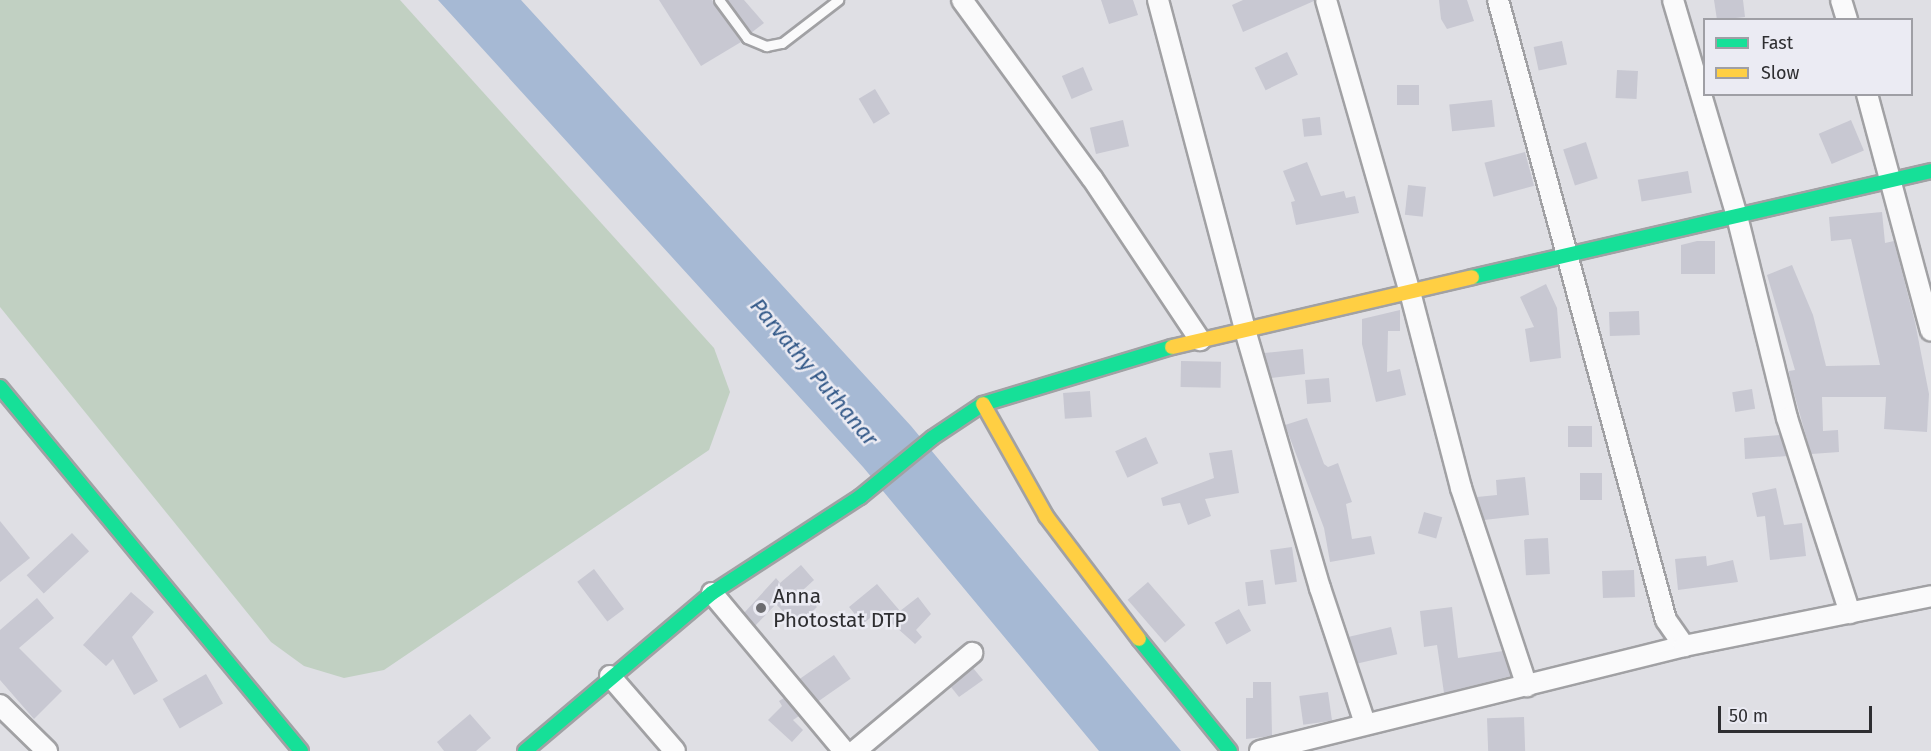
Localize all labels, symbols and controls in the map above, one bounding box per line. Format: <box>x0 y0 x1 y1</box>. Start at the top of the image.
legend <box>1703 18 1913 96</box>
text: Fast <box>1761 32 1793 54</box>
text: Slow <box>1761 62 1799 84</box>
water label: Parvathy Puthanar <box>745 293 883 451</box>
place label: Anna Photostat DTP <box>773 583 907 633</box>
marker: Anna Photostat DTP <box>754 601 768 615</box>
scale bar <box>1721 694 1876 732</box>
text: 50 m <box>1729 705 1768 727</box>

